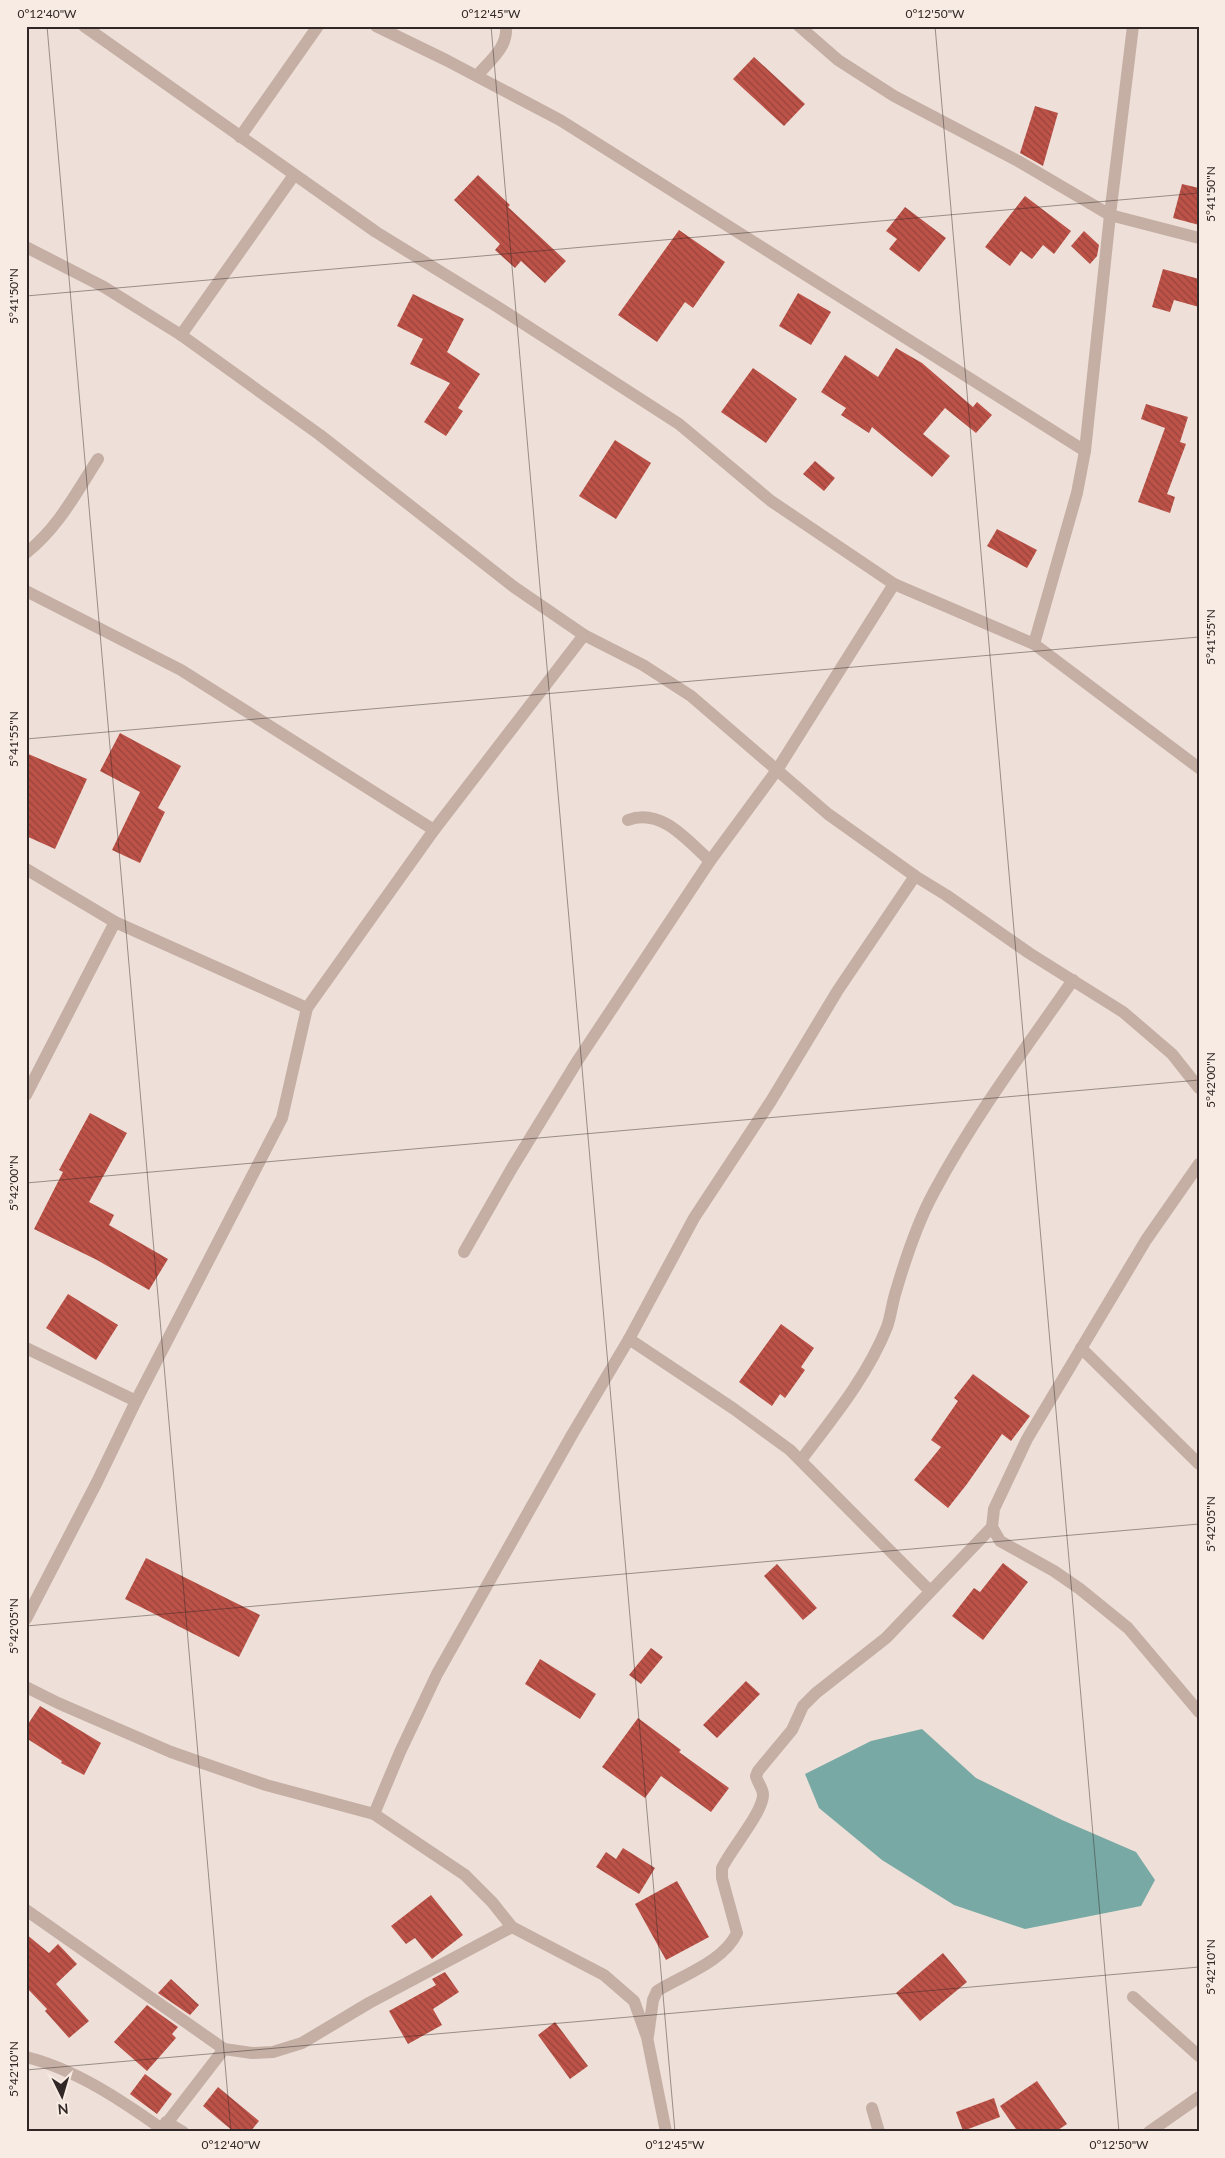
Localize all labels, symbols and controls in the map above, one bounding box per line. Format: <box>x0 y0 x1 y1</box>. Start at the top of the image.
text: 0°12'40"W <box>17 6 77 21</box>
text: 0°12'45"W <box>461 6 521 21</box>
text: 0°12'50"W <box>905 6 965 21</box>
text: 5°41'50"N <box>1203 166 1218 222</box>
text: 5°41'50"N <box>6 268 21 324</box>
text: 5°41'55"N <box>1203 609 1218 665</box>
text: 5°41'55"N <box>6 711 21 767</box>
text: 5°42'00"N <box>1203 1052 1218 1108</box>
text: 5°42'00"N <box>6 1155 21 1211</box>
text: 5°42'05"N <box>1203 1496 1218 1552</box>
text: 5°42'05"N <box>6 1598 21 1654</box>
text: 5°42'10"N <box>1203 1939 1218 1995</box>
text: 5°42'10"N <box>6 2041 21 2097</box>
north arrow <box>38 2070 88 2120</box>
text: N <box>57 2101 69 2118</box>
text: 0°12'40"W <box>201 2137 261 2152</box>
text: 0°12'45"W <box>645 2137 705 2152</box>
text: 0°12'50"W <box>1089 2137 1149 2152</box>

